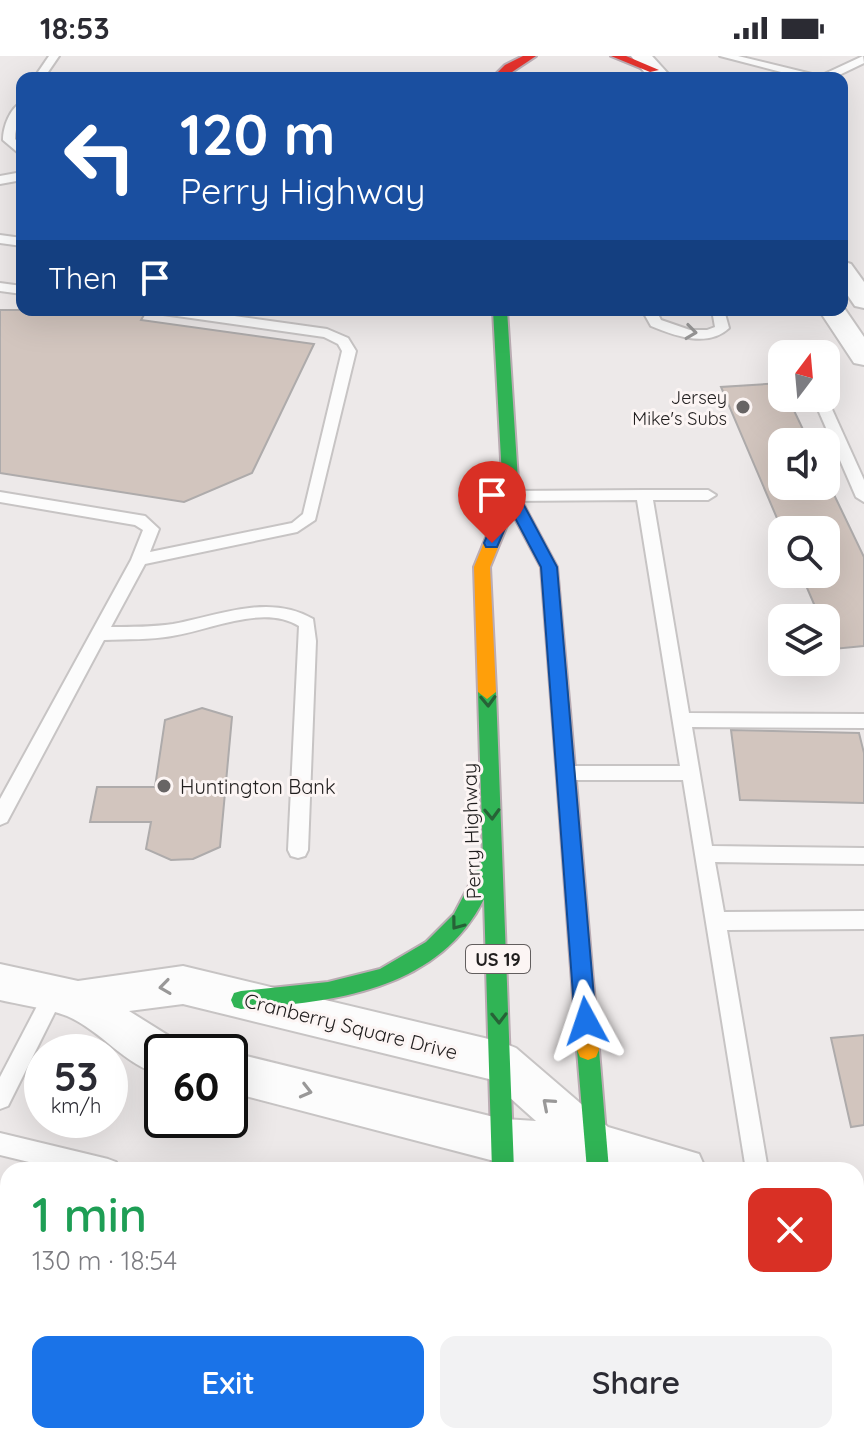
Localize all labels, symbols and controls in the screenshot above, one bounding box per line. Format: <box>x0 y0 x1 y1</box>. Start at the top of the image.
text: 18:53 <box>40 9 110 47</box>
text: 120 m <box>180 99 335 169</box>
icon: left <box>48 104 152 208</box>
text: Perry Highway <box>180 168 425 213</box>
icon: arrive <box>133 256 177 300</box>
text: Then <box>48 259 117 297</box>
one-way arrow <box>685 324 698 341</box>
north arrow <box>768 340 840 412</box>
map controls <box>768 340 840 676</box>
place label: Jersey Mike's Subs <box>632 386 727 430</box>
marker: Jersey Mike's Subs <box>734 398 752 416</box>
button: sound <box>768 428 840 500</box>
pin <box>458 461 526 543</box>
icon: arrive <box>470 473 514 517</box>
button: search <box>768 516 840 588</box>
button: layers <box>768 604 840 676</box>
one-way arrow <box>479 695 496 708</box>
street label: Perry Highway <box>456 762 486 900</box>
place label: Huntington Bank <box>180 774 336 799</box>
marker: Huntington Bank <box>155 777 173 795</box>
one-way arrow <box>484 808 501 821</box>
one-way arrow <box>452 915 467 930</box>
road number: US 19 <box>466 945 530 973</box>
one-way arrow <box>158 978 172 995</box>
position arrow <box>544 979 628 1063</box>
street label: Cranberry Square Drive <box>242 987 460 1065</box>
one-way arrow <box>491 1012 508 1025</box>
speed limit sign: 60 <box>144 1034 248 1138</box>
text: 53 <box>54 1051 98 1101</box>
one-way arrow <box>298 1082 312 1099</box>
text: km/h <box>51 1093 101 1118</box>
one-way arrow <box>543 1099 558 1114</box>
text: 1 min <box>32 1184 147 1244</box>
button: close <box>748 1188 832 1272</box>
text: 130 m · 18:54 <box>32 1244 177 1277</box>
button: Exit <box>32 1336 424 1428</box>
button: Share <box>440 1336 832 1428</box>

